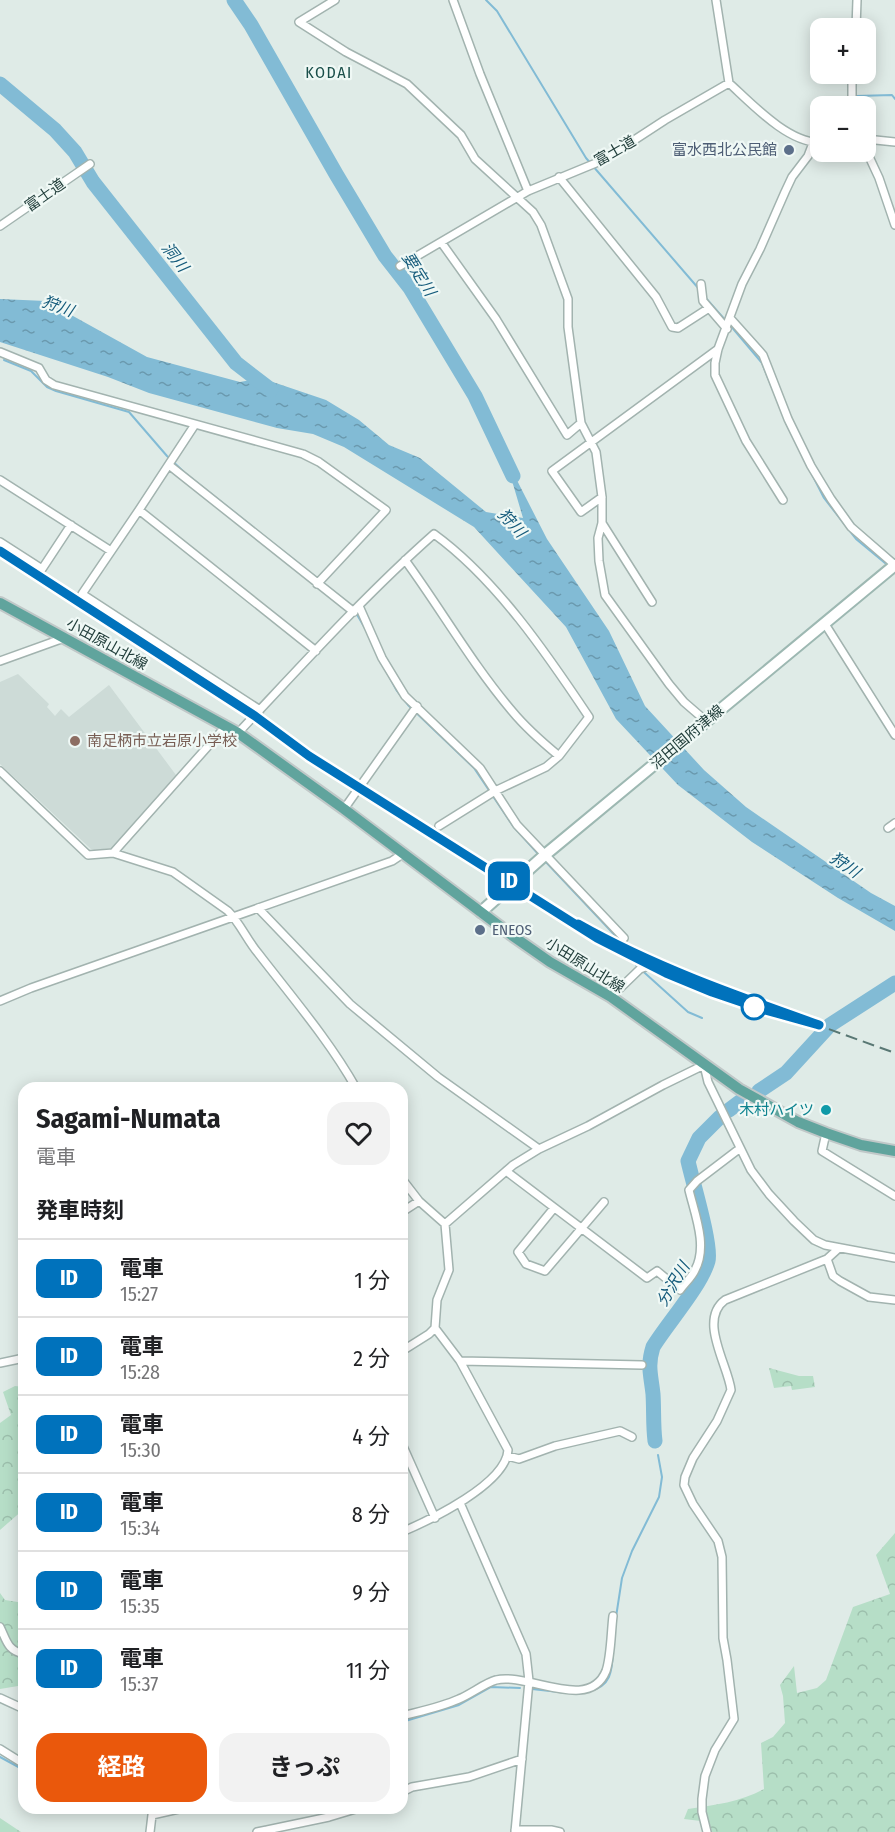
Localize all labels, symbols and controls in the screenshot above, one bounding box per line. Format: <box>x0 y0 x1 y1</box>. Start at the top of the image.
map controls <box>810 18 876 162</box>
button: + <box>810 18 876 84</box>
district label: KODAI <box>305 63 353 82</box>
button: − <box>810 96 876 162</box>
street label: 富士道 <box>591 132 639 170</box>
place label: 富水西北公民館 <box>672 141 777 159</box>
marker: 富水西北公民館 <box>782 143 796 157</box>
street label: 富士道 <box>21 175 69 215</box>
water label: 洞川 <box>158 239 194 277</box>
water label: 要定川 <box>398 249 441 301</box>
water label: 狩川 <box>40 292 78 321</box>
water label: 狩川 <box>494 505 531 543</box>
street label: 小田原山北線 <box>63 614 151 674</box>
street label: 沼田国府津線 <box>647 701 727 773</box>
place label: 南足柄市立岩原小学校 <box>87 732 237 750</box>
marker: 南足柄市立岩原小学校 <box>68 734 82 748</box>
water label: 狩川 <box>826 848 865 883</box>
line badge: ID <box>482 862 536 900</box>
text: ID <box>500 868 518 894</box>
place label: ENEOS <box>492 921 532 939</box>
marker: ENEOS <box>473 923 487 937</box>
street label: 小田原山北線 <box>542 934 628 996</box>
unlabelled marker <box>741 994 767 1020</box>
place label: 木村ハイツ <box>739 1101 814 1119</box>
text: Sagami-Numata <box>36 1102 221 1135</box>
button: heart <box>327 1102 390 1165</box>
marker: 木村ハイツ <box>819 1103 833 1117</box>
text: 電車 <box>36 1145 76 1169</box>
text: 発車時刻 <box>36 1197 124 1224</box>
text: 電車 <box>120 1255 164 1282</box>
water label: 分沢川 <box>652 1257 695 1309</box>
text: ID <box>60 1265 78 1291</box>
text: 1 分 <box>354 1267 390 1294</box>
text: 15:27 <box>120 1282 158 1306</box>
text: 電車 <box>120 1333 164 1360</box>
text: ID <box>60 1343 78 1369</box>
text: 2 分 <box>353 1345 390 1372</box>
text: 15:28 <box>120 1360 160 1384</box>
text: 電車 <box>120 1411 164 1438</box>
text: ID <box>60 1421 78 1447</box>
text: 4 分 <box>352 1423 390 1450</box>
text: 15:30 <box>120 1438 161 1462</box>
text: 電車 <box>120 1489 164 1516</box>
text: ID <box>60 1499 78 1525</box>
text: 8 分 <box>352 1501 390 1528</box>
text: 15:34 <box>120 1516 160 1540</box>
text: 電車 <box>120 1567 164 1594</box>
text: ID <box>60 1577 78 1603</box>
text: 9 分 <box>352 1579 390 1606</box>
text: 15:35 <box>120 1594 160 1618</box>
text: 電車 <box>120 1645 164 1672</box>
text: ID <box>60 1655 78 1681</box>
text: 11 分 <box>346 1657 390 1684</box>
text: 15:37 <box>120 1672 158 1696</box>
button: 経路 <box>36 1733 207 1802</box>
button: きっぷ <box>219 1733 390 1802</box>

